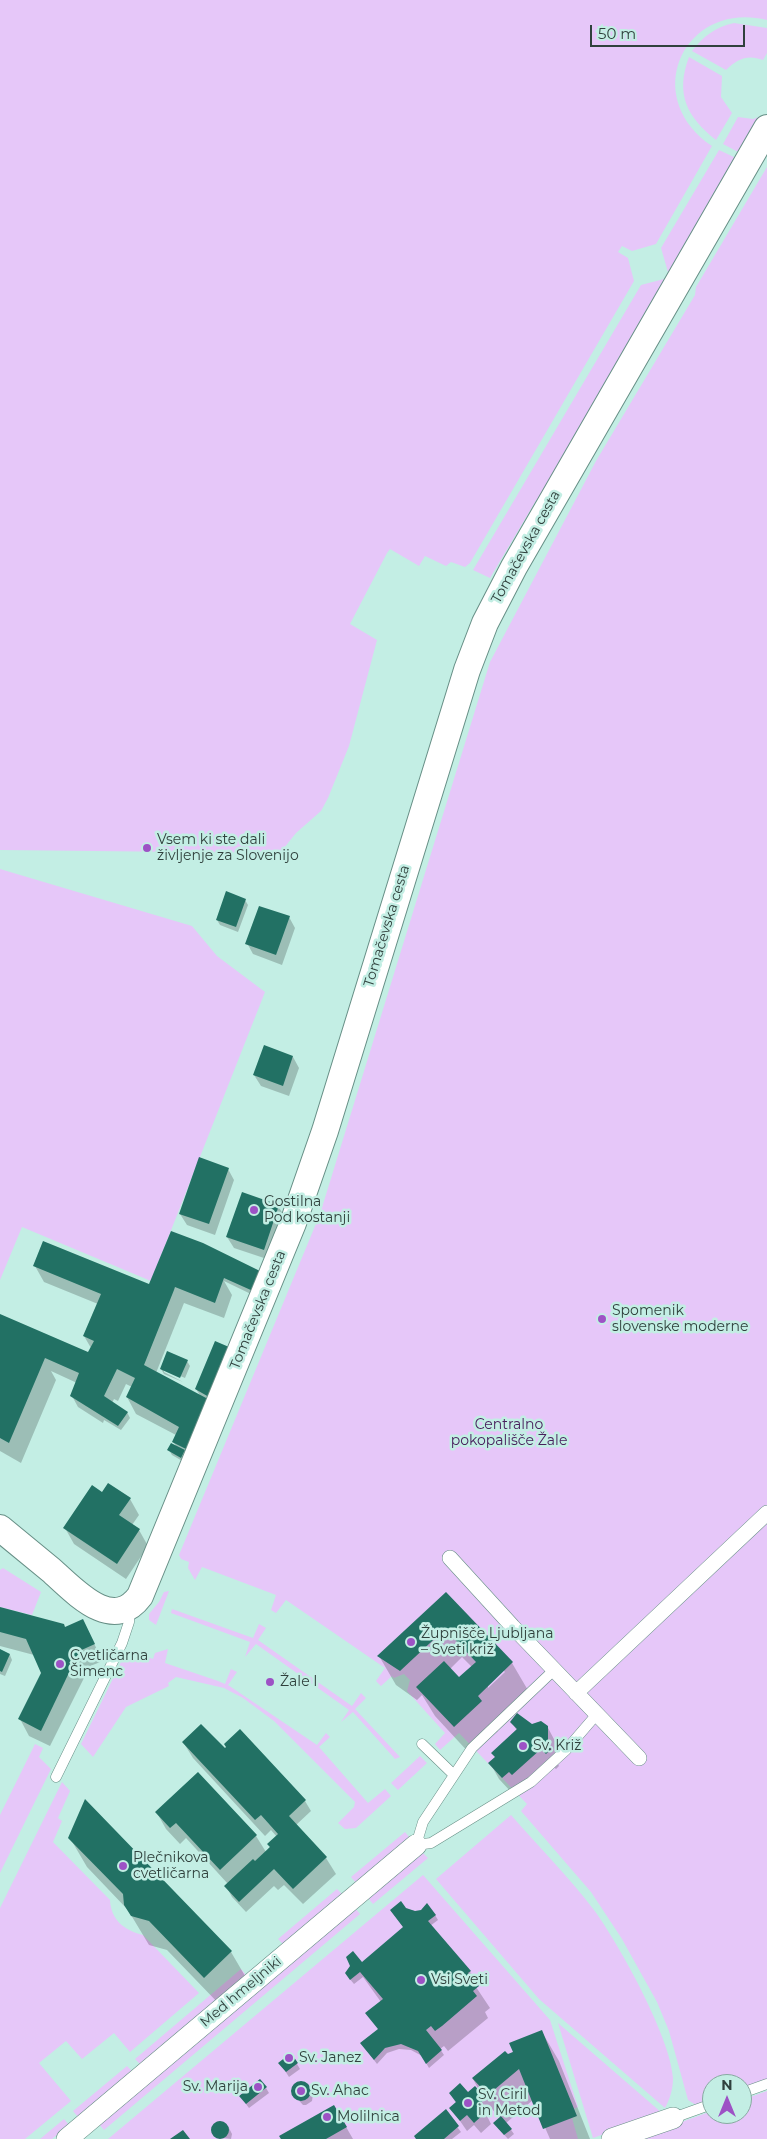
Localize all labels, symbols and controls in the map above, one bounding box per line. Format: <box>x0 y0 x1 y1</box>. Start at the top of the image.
scale bar <box>592 15 747 47</box>
text: 50 m <box>598 24 636 43</box>
street label: Tomačevska cesta <box>488 488 564 606</box>
place label: Vsem ki ste dali življenje za Slovenijo <box>157 832 299 864</box>
marker: Vsem ki ste dali življenje za Slovenijo <box>141 842 153 854</box>
street label: Tomačevska cesta <box>360 863 414 989</box>
place label: Gostilna Pod kostanji <box>264 1194 350 1226</box>
marker: Gostilna Pod kostanji <box>248 1204 260 1216</box>
street label: Tomačevska cesta <box>227 1248 289 1372</box>
place label: Spomenik slovenske moderne <box>612 1303 749 1335</box>
marker: Spomenik slovenske moderne <box>596 1313 608 1325</box>
park label: Centralno pokopališče Žale <box>451 1417 567 1450</box>
place label: Župnišče Ljubljana – Sveti križ <box>421 1626 553 1658</box>
marker: Župnišče Ljubljana – Sveti križ <box>405 1636 417 1648</box>
place label: Cvetličarna Šimenc <box>70 1648 148 1680</box>
marker: Cvetličarna Šimenc <box>54 1658 66 1670</box>
place label: Žale I <box>280 1674 317 1690</box>
marker: Žale I <box>264 1676 276 1688</box>
place label: Sv. Križ <box>533 1738 581 1754</box>
marker: Sv. Križ <box>517 1740 529 1752</box>
place label: Plečnikova cvetličarna <box>133 1850 209 1882</box>
marker: Plečnikova cvetličarna <box>117 1860 129 1872</box>
street label: Med hmeljniki <box>197 1953 285 2031</box>
place label: Vsi Sveti <box>431 1972 488 1988</box>
marker: Vsi Sveti <box>415 1974 427 1986</box>
place label: Sv. Janez <box>299 2050 361 2066</box>
marker: Sv. Janez <box>283 2052 295 2064</box>
north arrow <box>702 2074 752 2124</box>
text: N <box>721 2076 733 2094</box>
place label: Sv. Marija <box>183 2079 248 2095</box>
marker: Sv. Marija <box>252 2081 264 2093</box>
place label: Sv. Ahac <box>311 2083 369 2099</box>
marker: Sv. Ahac <box>295 2085 307 2097</box>
place label: Sv. Ciril in Metod <box>478 2087 540 2120</box>
marker: Sv. Ciril in Metod <box>462 2097 474 2109</box>
place label: Molilnica <box>337 2109 400 2125</box>
marker: Molilnica <box>321 2111 333 2123</box>

